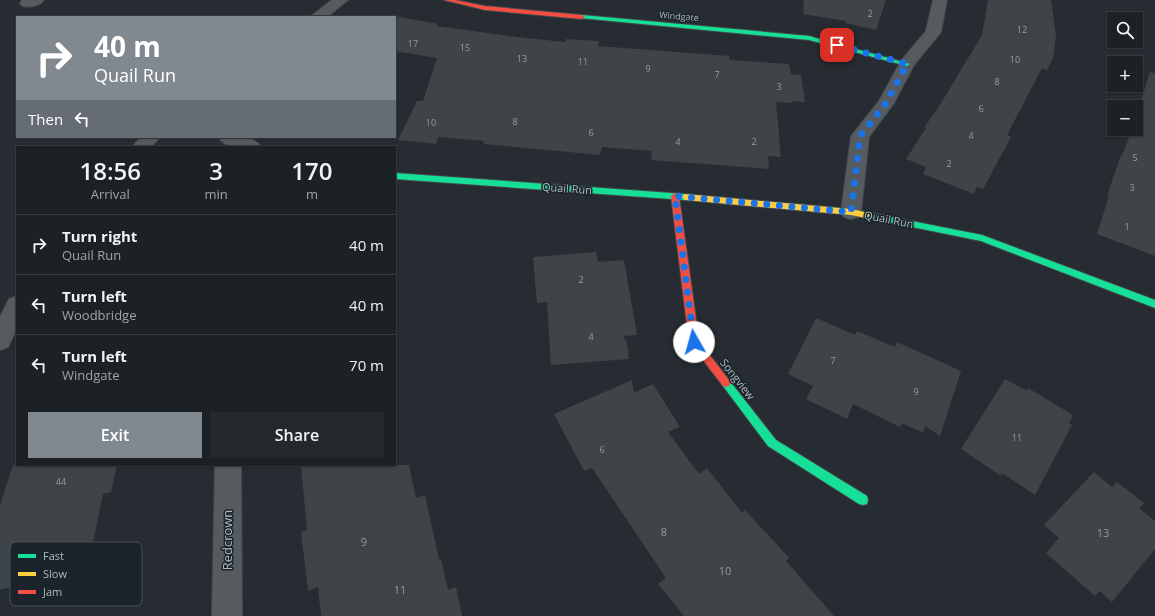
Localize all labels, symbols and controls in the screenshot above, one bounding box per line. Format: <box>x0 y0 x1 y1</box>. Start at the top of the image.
house number: 2 <box>867 7 873 20</box>
street label: Windgate <box>659 8 699 24</box>
map controls <box>1107 12 1143 136</box>
button: search <box>1107 12 1143 48</box>
house number: 12 <box>1017 23 1027 36</box>
text: 40 m <box>94 27 161 65</box>
pin <box>820 28 854 62</box>
icon: right <box>28 32 80 84</box>
icon: arrive <box>826 34 848 56</box>
house number: 17 <box>408 37 418 50</box>
house number: 15 <box>460 41 470 54</box>
house number: 13 <box>517 52 527 65</box>
house number: 10 <box>1010 53 1020 66</box>
house number: 11 <box>578 55 588 68</box>
button: + <box>1107 56 1143 92</box>
house number: 9 <box>645 62 651 75</box>
text: Quail Run <box>94 63 176 87</box>
house number: 7 <box>714 68 720 81</box>
house number: 8 <box>994 75 1000 88</box>
house number: 3 <box>776 80 782 93</box>
button: − <box>1107 100 1143 136</box>
house number: 6 <box>978 102 984 115</box>
icon: left <box>71 108 93 130</box>
text: Then <box>28 109 63 129</box>
house number: 8 <box>512 115 518 128</box>
house number: 10 <box>426 116 436 129</box>
house number: 6 <box>588 126 594 139</box>
house number: 4 <box>968 129 974 142</box>
house number: 4 <box>675 135 681 148</box>
house number: 2 <box>751 135 757 148</box>
house number: 5 <box>1132 151 1138 164</box>
text: 18:56 <box>80 154 141 187</box>
text: 3 <box>209 154 223 187</box>
text: 170 <box>291 154 332 187</box>
house number: 2 <box>946 157 952 170</box>
street label: Quail Run <box>541 179 593 197</box>
house number: 3 <box>1129 181 1135 194</box>
text: Arrival <box>91 185 130 203</box>
text: min <box>205 185 228 203</box>
text: m <box>306 185 318 203</box>
street label: Quail Run <box>863 207 915 231</box>
house number: 1 <box>1124 220 1130 233</box>
text: Turn right <box>62 226 137 246</box>
icon: right <box>28 234 50 256</box>
text: 40 m <box>349 235 384 255</box>
text: Quail Run <box>62 246 121 264</box>
house number: 2 <box>578 273 584 286</box>
text: Turn left <box>62 286 127 306</box>
icon: left <box>28 294 50 316</box>
text: 40 m <box>349 295 384 315</box>
text: Woodbridge <box>62 306 136 324</box>
position arrow <box>673 321 715 363</box>
house number: 4 <box>588 330 594 343</box>
text: Turn left <box>62 346 127 366</box>
icon: left <box>28 354 50 376</box>
house number: 7 <box>830 354 836 367</box>
text: 70 m <box>349 355 384 375</box>
street label: Songview <box>717 355 759 403</box>
text: Windgate <box>62 366 119 384</box>
house number: 9 <box>913 385 919 398</box>
button: Exit <box>28 412 202 458</box>
button: Share <box>210 412 384 458</box>
house number: 11 <box>1012 431 1022 444</box>
house number: 6 <box>599 443 605 456</box>
house number: 44 <box>56 475 66 488</box>
street label: Redcrown <box>218 510 236 570</box>
house number: 8 <box>661 524 667 539</box>
house number: 13 <box>1097 525 1109 540</box>
house number: 9 <box>361 534 367 549</box>
legend <box>10 542 142 606</box>
text: Fast <box>43 548 64 563</box>
house number: 10 <box>719 563 731 578</box>
text: Slow <box>43 566 67 581</box>
house number: 11 <box>394 582 406 597</box>
text: Jam <box>42 584 62 599</box>

